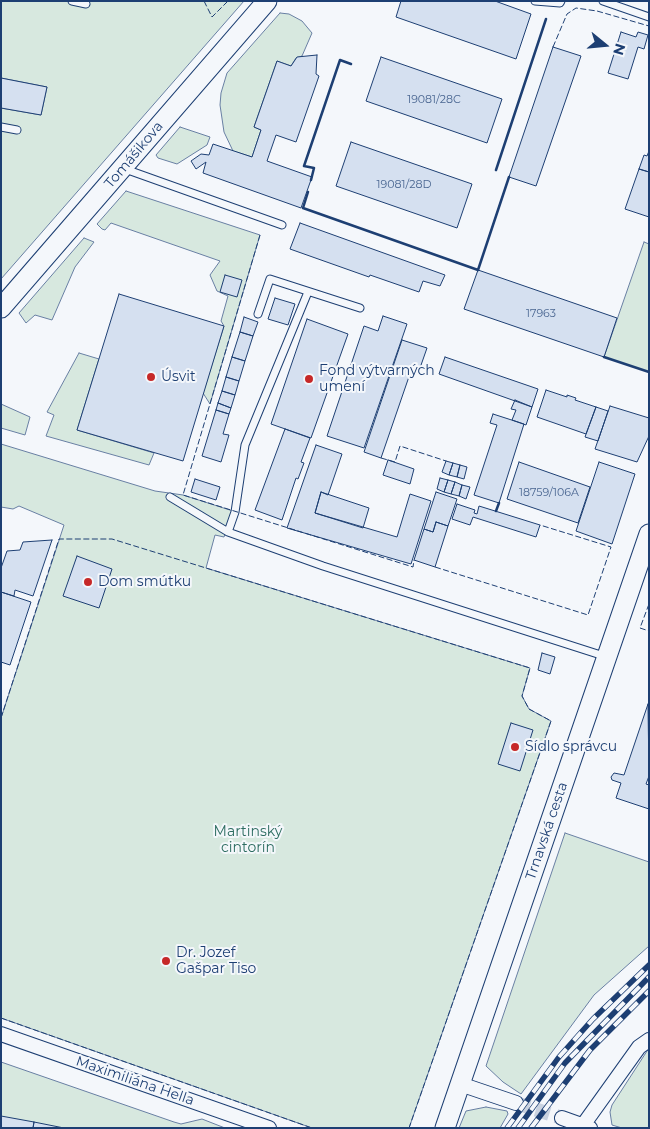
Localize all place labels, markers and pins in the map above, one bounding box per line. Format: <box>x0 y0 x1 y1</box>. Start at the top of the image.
place label: Fond výtvarných umení <box>319 363 435 396</box>
place label: Úsvit <box>161 369 196 385</box>
marker: Úsvit <box>145 371 157 383</box>
marker: Fond výtvarných umení <box>303 373 315 385</box>
place label: Dom smútku <box>98 574 191 590</box>
marker: Dom smútku <box>82 576 94 588</box>
place label: Sídlo správcu <box>525 739 617 755</box>
marker: Sídlo správcu <box>509 741 521 753</box>
place label: Dr. Jozef Gašpar Tiso <box>176 945 256 978</box>
marker: Dr. Jozef Gašpar Tiso <box>160 955 172 967</box>

